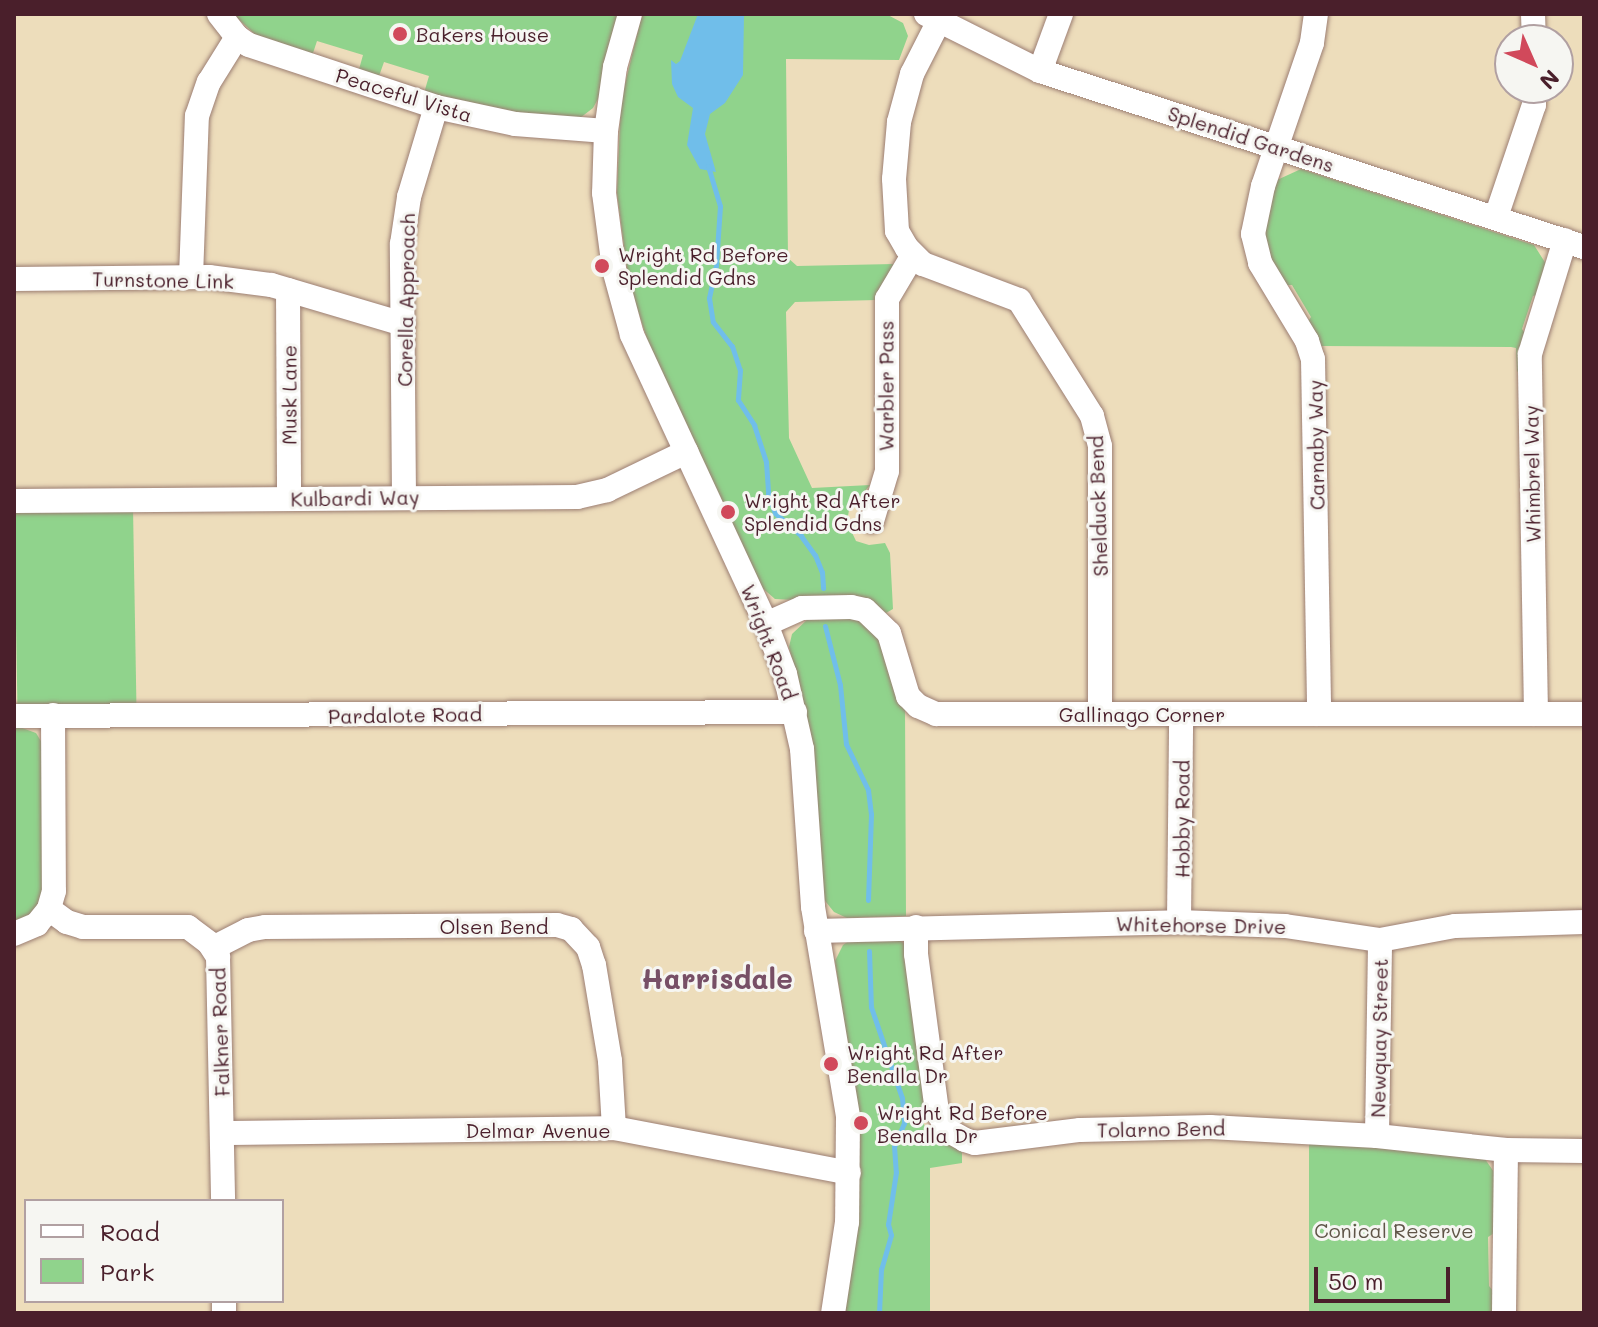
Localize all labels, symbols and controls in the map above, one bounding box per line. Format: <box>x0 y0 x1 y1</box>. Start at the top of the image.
place label: Bakers House <box>416 22 549 46</box>
north arrow <box>1494 24 1574 104</box>
marker: Bakers House <box>391 25 409 43</box>
street label: Peaceful Vista <box>333 63 475 127</box>
text: N <box>1534 64 1566 96</box>
street label: Splendid Gardens <box>1165 101 1337 177</box>
street label: Corella Approach <box>392 213 420 387</box>
place label: Wright Rd Before Splendid Gdns <box>618 242 789 289</box>
marker: Wright Rd Before Splendid Gdns <box>593 257 611 275</box>
street label: Turnstone Link <box>92 267 234 293</box>
street label: Warbler Pass <box>874 321 898 451</box>
street label: Musk Lane <box>277 345 301 445</box>
street label: Carnaby Way <box>1303 380 1329 510</box>
street label: Whimbrel Way <box>1519 405 1545 543</box>
street label: Shelduck Bend <box>1084 435 1112 577</box>
street label: Kulbardi Way <box>290 485 420 511</box>
place label: Wright Rd After Splendid Gdns <box>744 488 901 535</box>
marker: Wright Rd After Splendid Gdns <box>719 503 737 521</box>
street label: Wright Road <box>736 581 802 703</box>
street label: Pardalote Road <box>328 702 482 728</box>
street label: Gallinago Corner <box>1059 702 1225 726</box>
street label: Hobby Road <box>1170 760 1194 878</box>
street label: Whitehorse Drive <box>1115 912 1287 938</box>
street label: Olsen Bend <box>440 914 548 938</box>
street label: Newquay Street <box>1366 958 1392 1118</box>
district label: Harrisdale <box>641 961 793 995</box>
street label: Falkner Road <box>206 967 234 1097</box>
place label: Wright Rd After Benalla Dr <box>847 1040 1004 1087</box>
marker: Wright Rd After Benalla Dr <box>822 1055 840 1073</box>
place label: Wright Rd Before Benalla Dr <box>877 1100 1048 1147</box>
marker: Wright Rd Before Benalla Dr <box>852 1114 870 1132</box>
street label: Tolarno Bend <box>1097 1116 1225 1142</box>
street label: Delmar Avenue <box>465 1118 611 1142</box>
legend <box>24 1199 284 1303</box>
text: Road <box>100 1216 160 1247</box>
park label: Conical Reserve <box>1314 1218 1474 1242</box>
scale bar <box>1318 1251 1454 1301</box>
text: Park <box>100 1256 154 1287</box>
text: 50 m <box>1328 1265 1384 1296</box>

